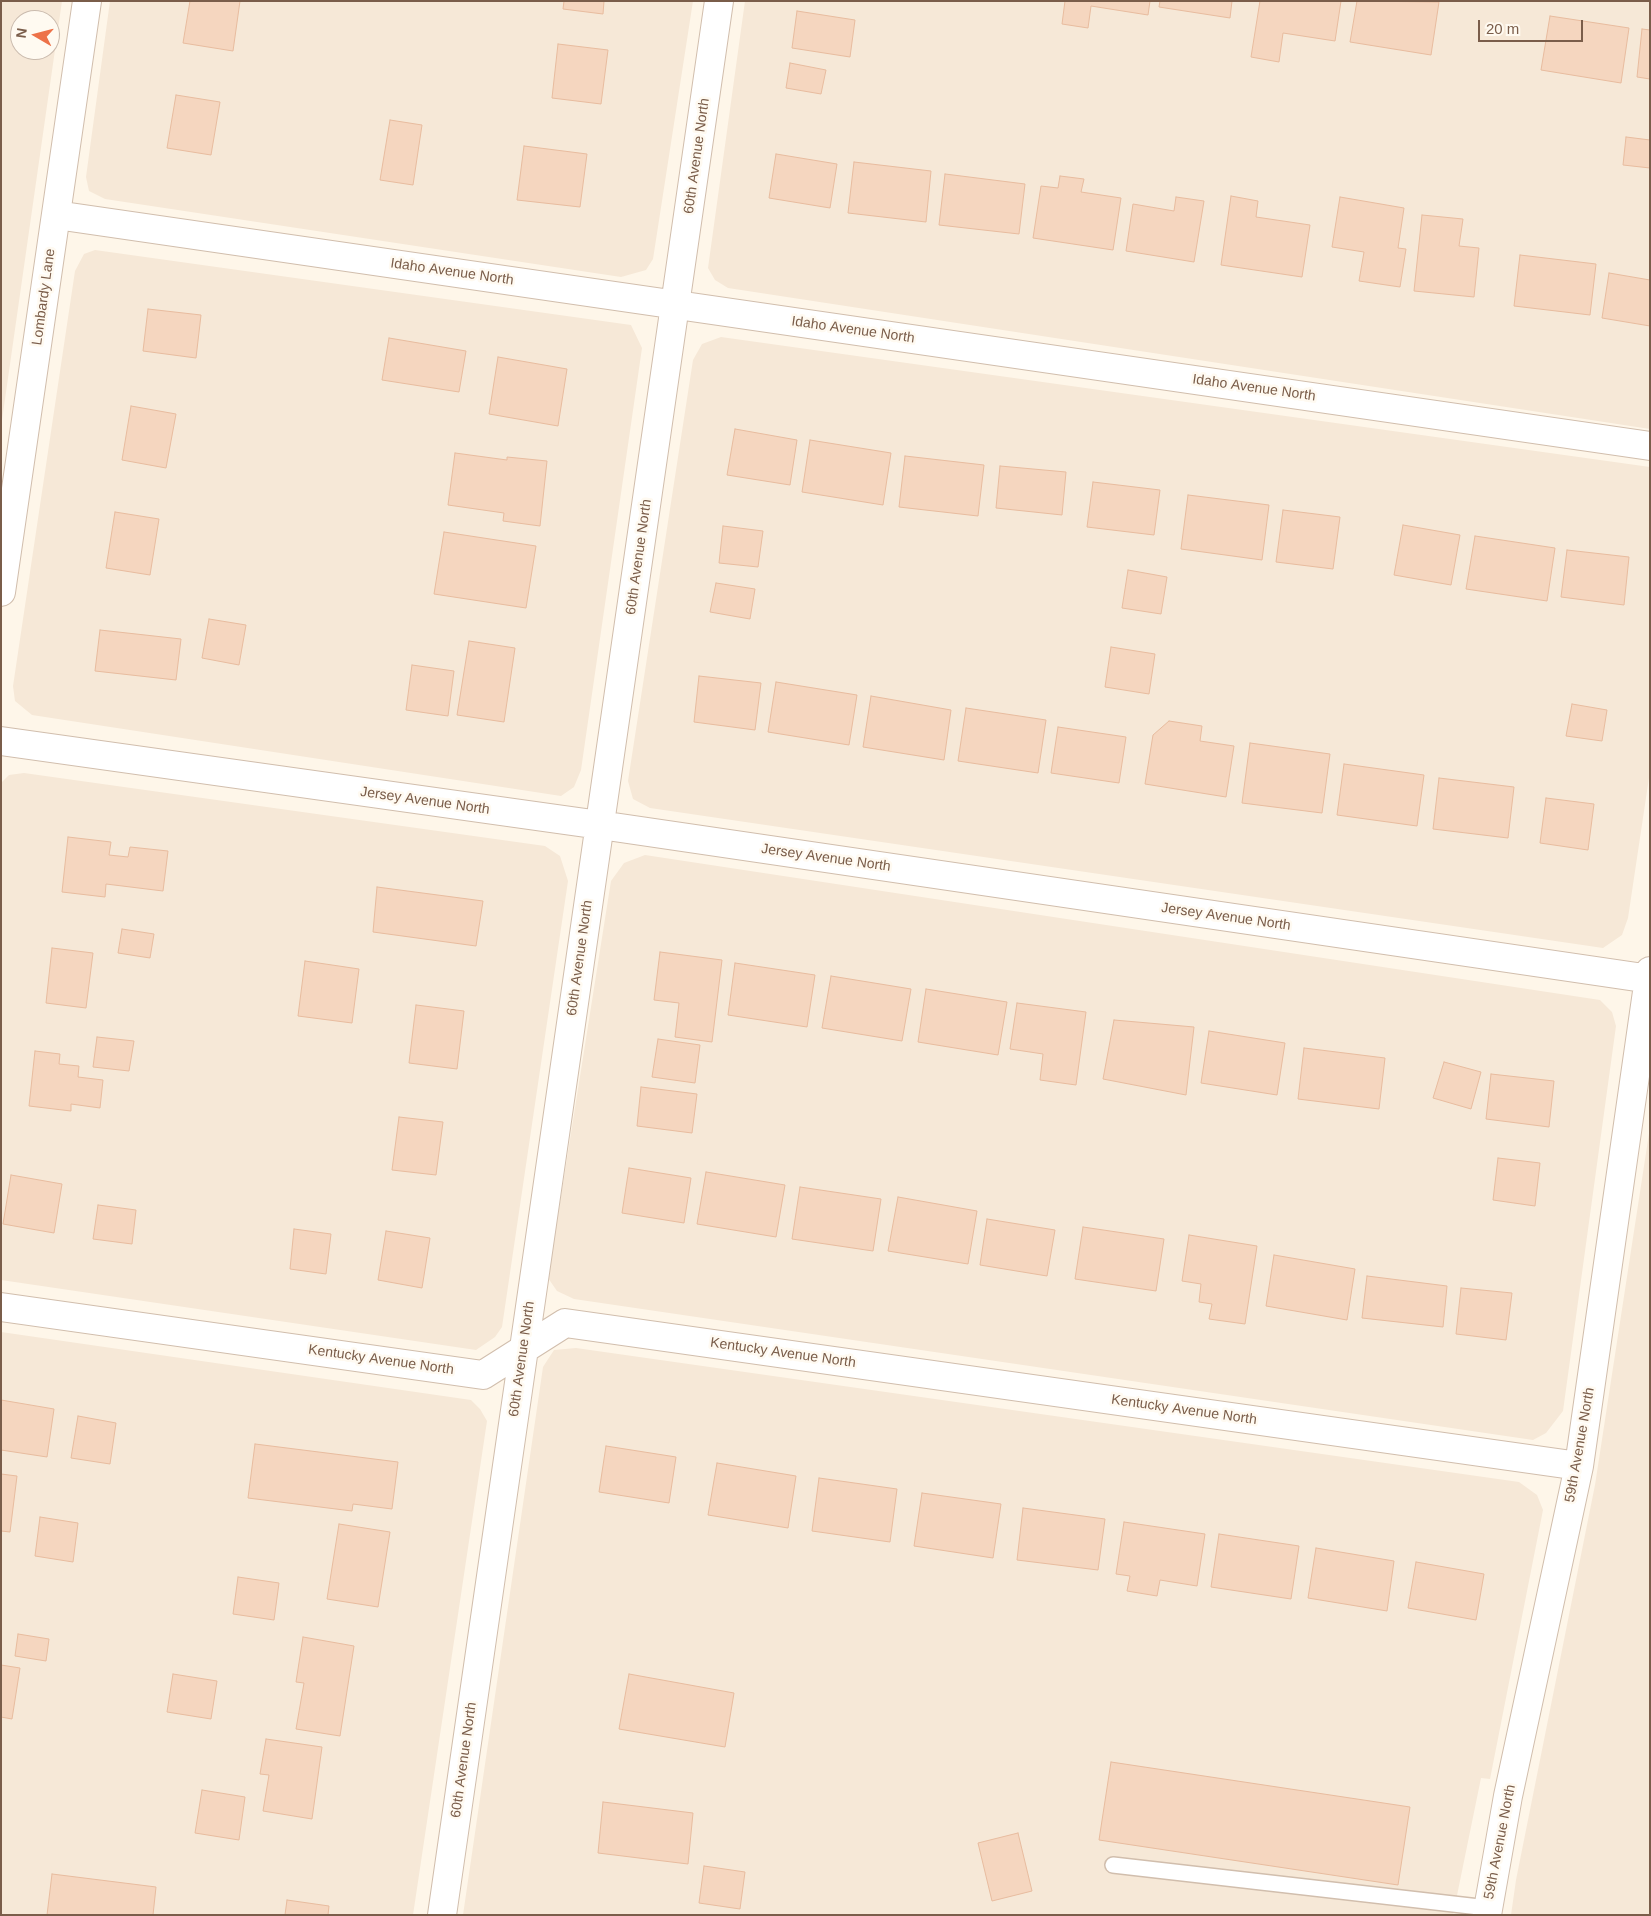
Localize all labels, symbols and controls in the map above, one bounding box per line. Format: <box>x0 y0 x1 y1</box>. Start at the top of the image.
north arrow <box>10 10 60 60</box>
scale bar <box>1481 10 1586 42</box>
text: 20 m <box>1486 20 1519 37</box>
text: N <box>13 27 30 39</box>
street label: 60th Avenue North <box>681 97 713 215</box>
street label: Lombardy Lane <box>29 248 59 346</box>
street label: Idaho Avenue North <box>389 255 515 289</box>
street label: Idaho Avenue North <box>790 313 916 347</box>
street label: Idaho Avenue North <box>1191 371 1317 405</box>
street label: 60th Avenue North <box>623 498 655 616</box>
street label: Jersey Avenue North <box>359 784 491 818</box>
street label: Jersey Avenue North <box>760 841 892 875</box>
street label: 60th Avenue North <box>564 899 596 1017</box>
street label: Jersey Avenue North <box>1160 900 1292 934</box>
street label: 60th Avenue North <box>506 1300 538 1418</box>
street label: Kentucky Avenue North <box>709 1334 857 1372</box>
street label: Kentucky Avenue North <box>307 1341 455 1379</box>
street label: 59th Avenue North <box>1562 1386 1598 1504</box>
street label: Kentucky Avenue North <box>1110 1391 1258 1429</box>
street label: 60th Avenue North <box>448 1701 480 1819</box>
street label: 59th Avenue North <box>1481 1783 1519 1901</box>

